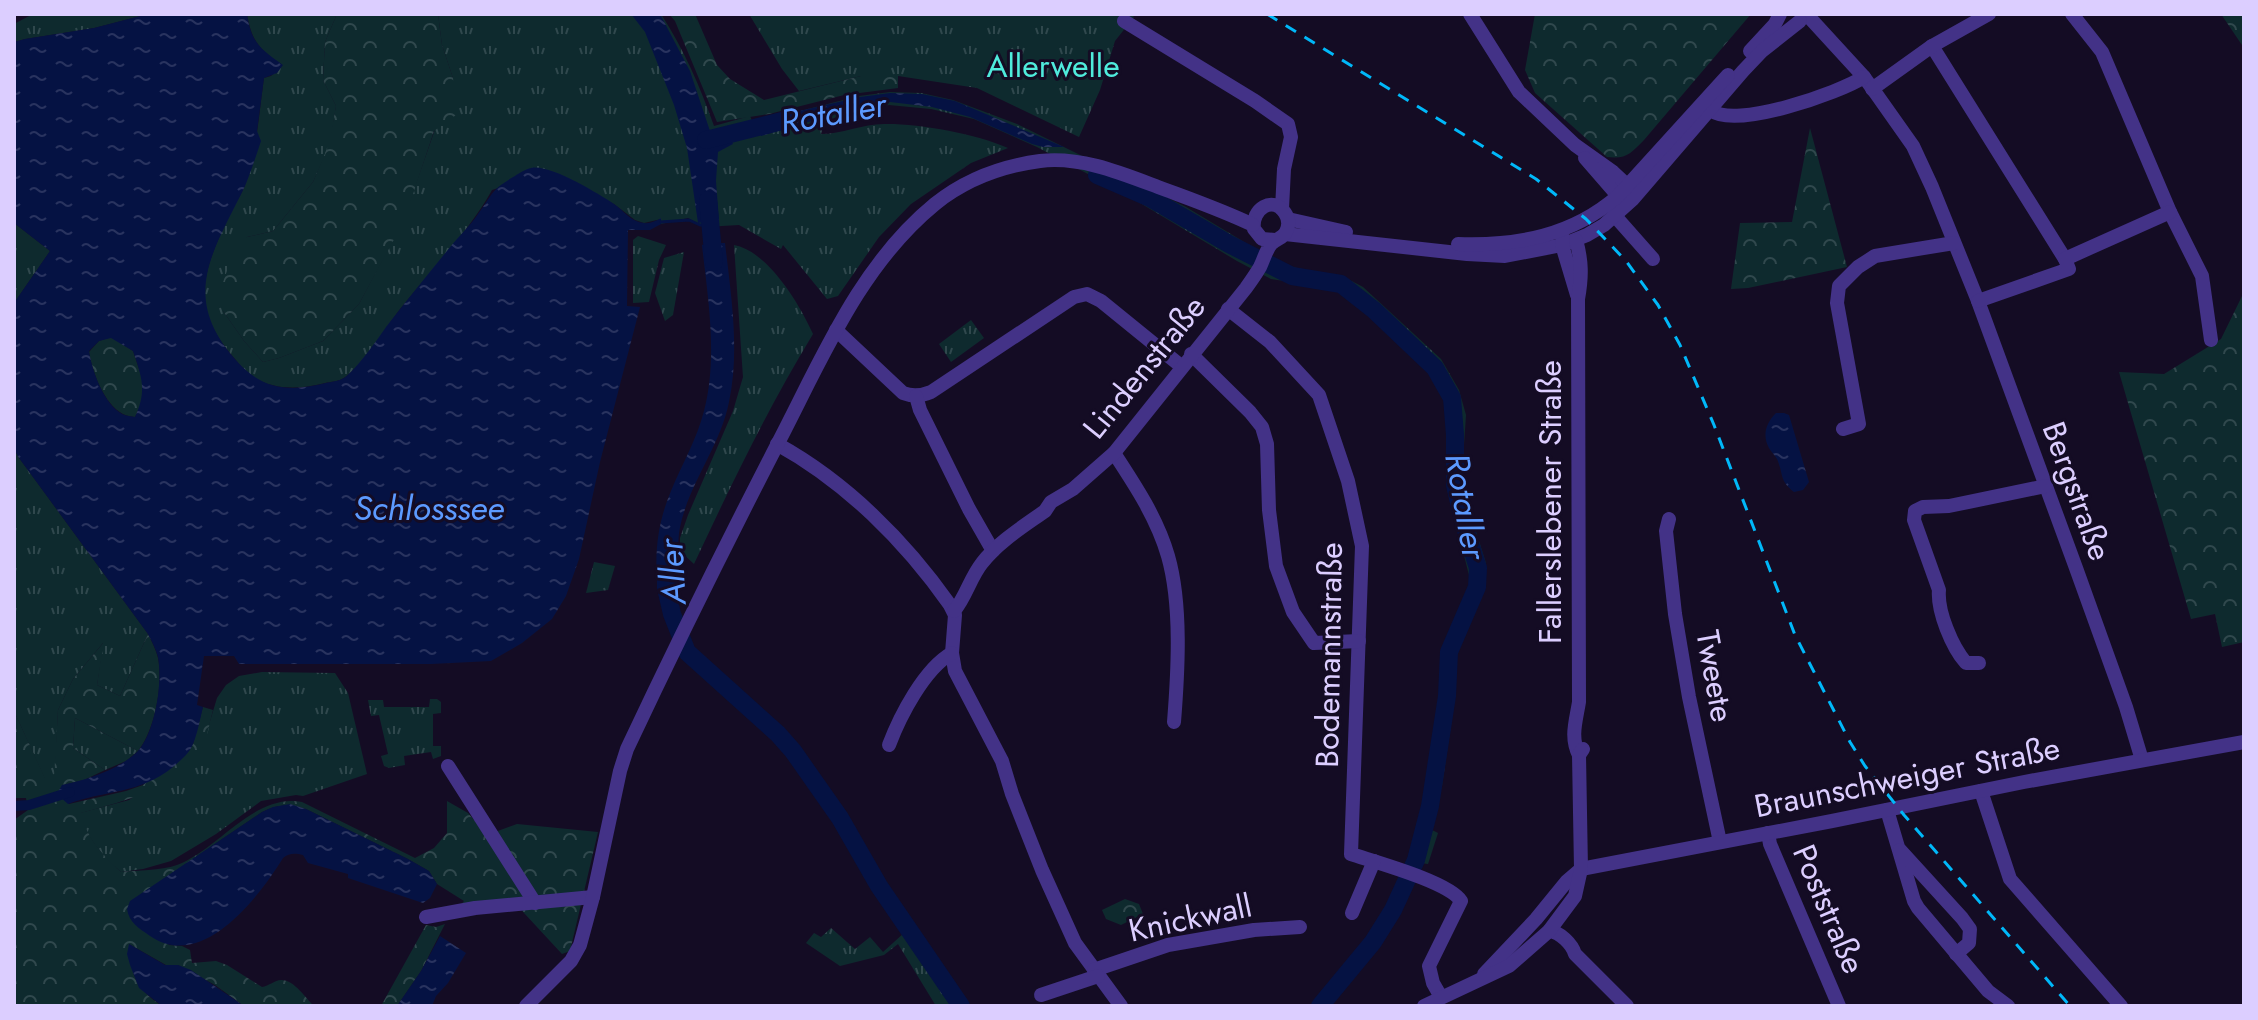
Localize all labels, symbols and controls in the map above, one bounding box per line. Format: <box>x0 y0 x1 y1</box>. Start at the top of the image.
park label: Allerwelle <box>986 43 1120 89</box>
water label: Rotaller <box>776 80 892 147</box>
street label: Lindenstraße <box>1072 285 1216 449</box>
street label: Fallerslebener Straße <box>1527 360 1573 644</box>
street label: Bergstraße <box>2031 415 2123 567</box>
water label: Rotaller <box>1432 449 1499 565</box>
water label: Schlosssee <box>354 484 504 533</box>
water label: Aller <box>646 536 699 607</box>
street label: Bodemannstraße <box>1304 542 1354 768</box>
street label: Tweete <box>1684 627 1746 725</box>
street label: Braunschweiger Straße <box>1750 725 2064 829</box>
street label: Poststraße <box>1781 837 1877 981</box>
street label: Knickwall <box>1124 883 1256 953</box>

